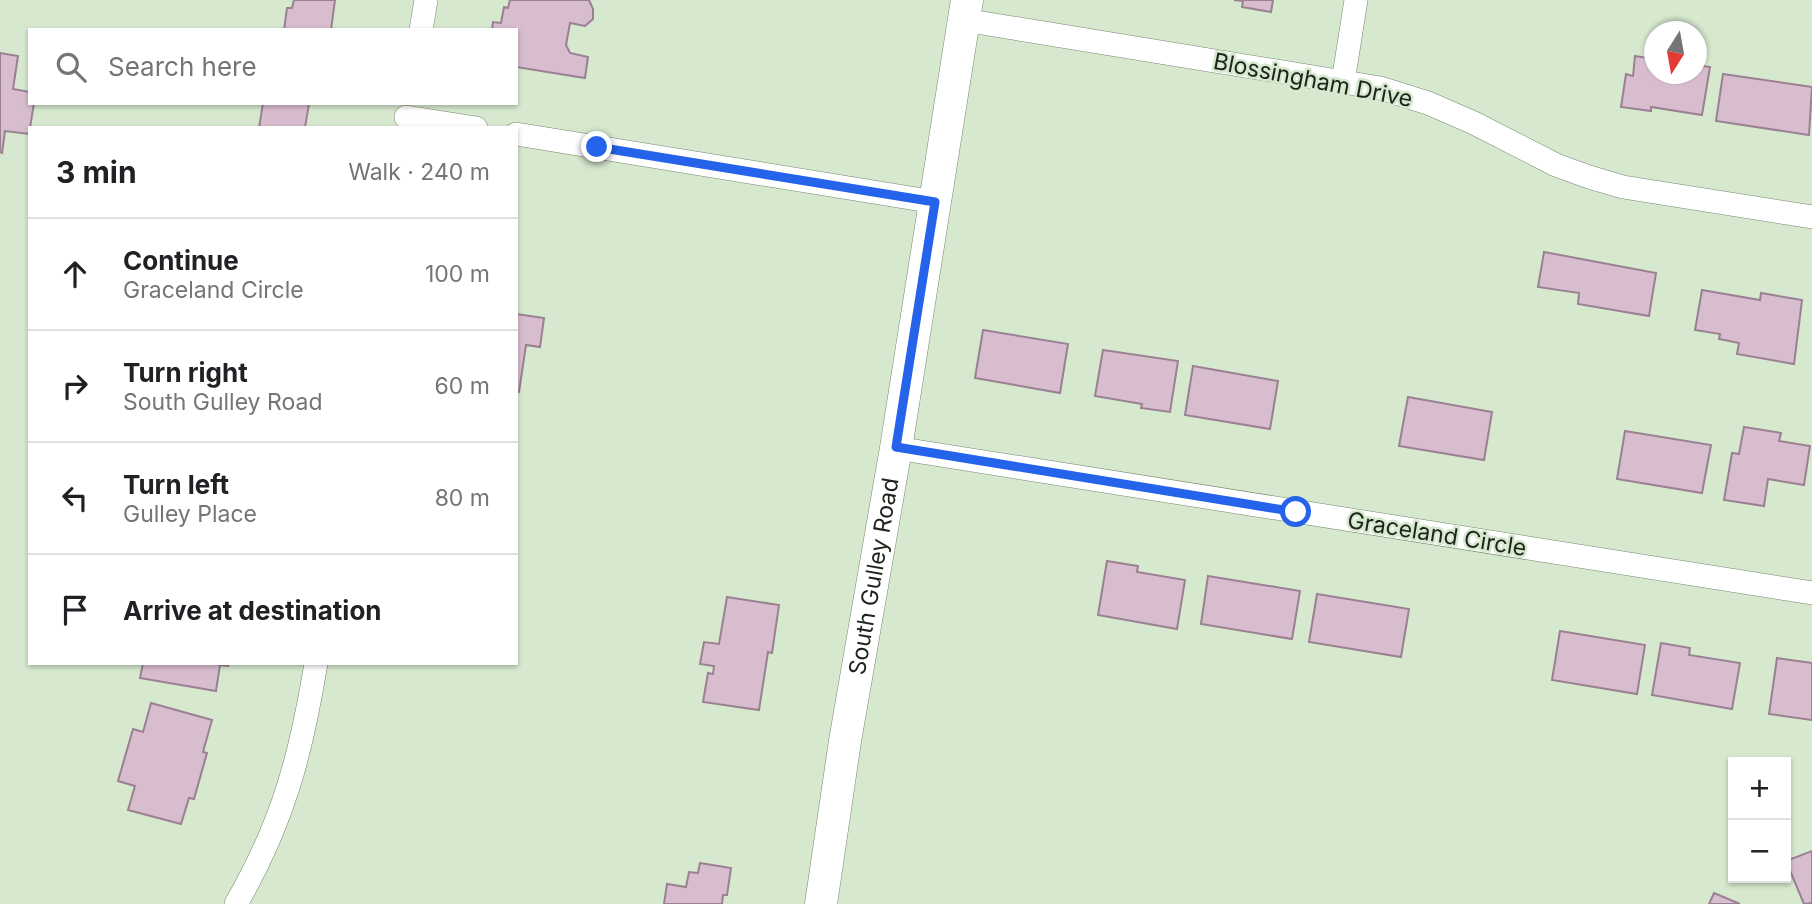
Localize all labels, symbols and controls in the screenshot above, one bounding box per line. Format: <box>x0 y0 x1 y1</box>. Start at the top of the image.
north arrow <box>1644 21 1707 84</box>
search box <box>28 28 518 105</box>
street label: Blossingham Drive <box>1211 47 1415 113</box>
icon: search <box>52 48 90 86</box>
text: Search here <box>108 51 257 82</box>
route end <box>581 131 612 162</box>
text: 3 min <box>56 154 137 190</box>
text: Walk · 240 m <box>348 158 490 186</box>
text: Continue <box>123 245 239 276</box>
icon: ahead <box>56 255 94 293</box>
text: 100 m <box>425 260 490 288</box>
text: Graceland Circle <box>123 276 304 304</box>
text: Turn right <box>123 357 248 388</box>
icon: right <box>56 367 94 405</box>
text: 60 m <box>435 372 490 400</box>
text: South Gulley Road <box>123 388 322 416</box>
text: Turn left <box>123 469 229 500</box>
street label: South Gulley Road <box>843 476 905 677</box>
icon: left <box>56 479 94 517</box>
text: 80 m <box>435 484 490 512</box>
route start <box>1280 496 1311 527</box>
text: Gulley Place <box>123 500 257 528</box>
street label: Graceland Circle <box>1346 506 1528 562</box>
icon: arrive <box>56 591 94 629</box>
text: Arrive at destination <box>123 595 382 626</box>
map controls <box>1728 757 1791 883</box>
button: + <box>1728 757 1791 820</box>
button: − <box>1728 820 1791 883</box>

